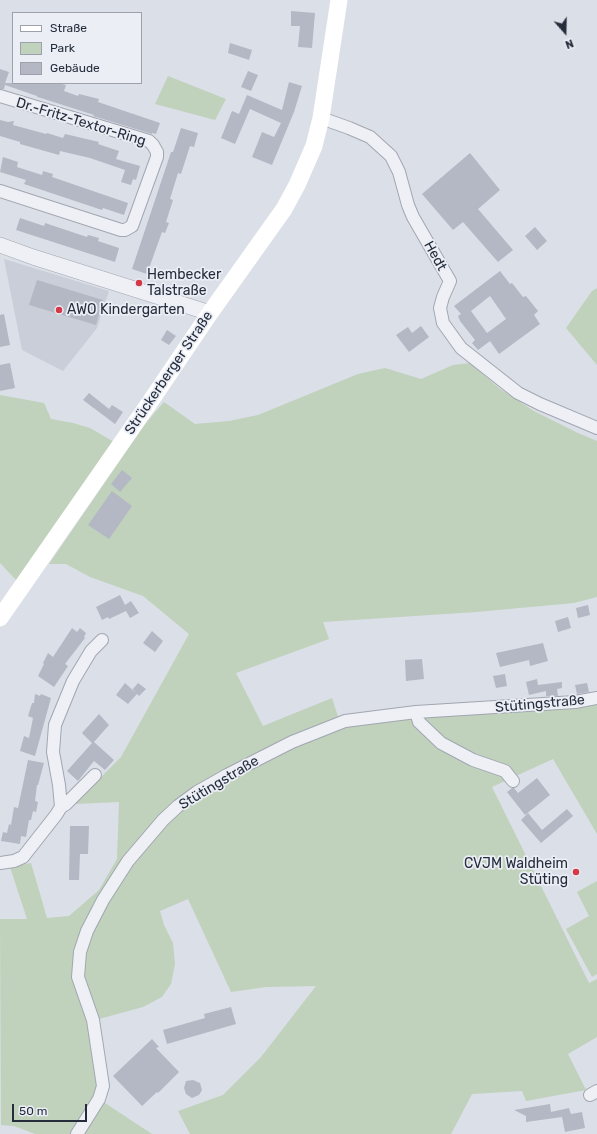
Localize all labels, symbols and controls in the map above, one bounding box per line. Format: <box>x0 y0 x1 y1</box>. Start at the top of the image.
legend <box>12 12 142 84</box>
north arrow <box>545 12 585 52</box>
text: Straße <box>50 21 87 35</box>
text: N <box>563 36 575 51</box>
text: Park <box>50 41 75 55</box>
text: Gebäude <box>50 61 100 75</box>
street label: Dr.-Fritz-Textor-Ring <box>14 94 148 150</box>
street label: Hedt <box>420 238 450 274</box>
place label: Hembecker Talstraße <box>147 267 221 300</box>
marker: Hembecker Talstraße <box>134 278 144 288</box>
place label: AWO Kindergarten <box>67 302 185 318</box>
marker: AWO Kindergarten <box>54 305 64 315</box>
street label: Strückerberger Straße <box>121 308 217 438</box>
street label: Stütingstraße <box>494 692 586 716</box>
street label: Stütingstraße <box>176 753 262 813</box>
place label: CVJM Waldheim Stüting <box>464 856 568 888</box>
marker: CVJM Waldheim Stüting <box>571 867 581 877</box>
scale bar <box>14 1096 89 1122</box>
text: 50 m <box>19 1104 47 1118</box>

